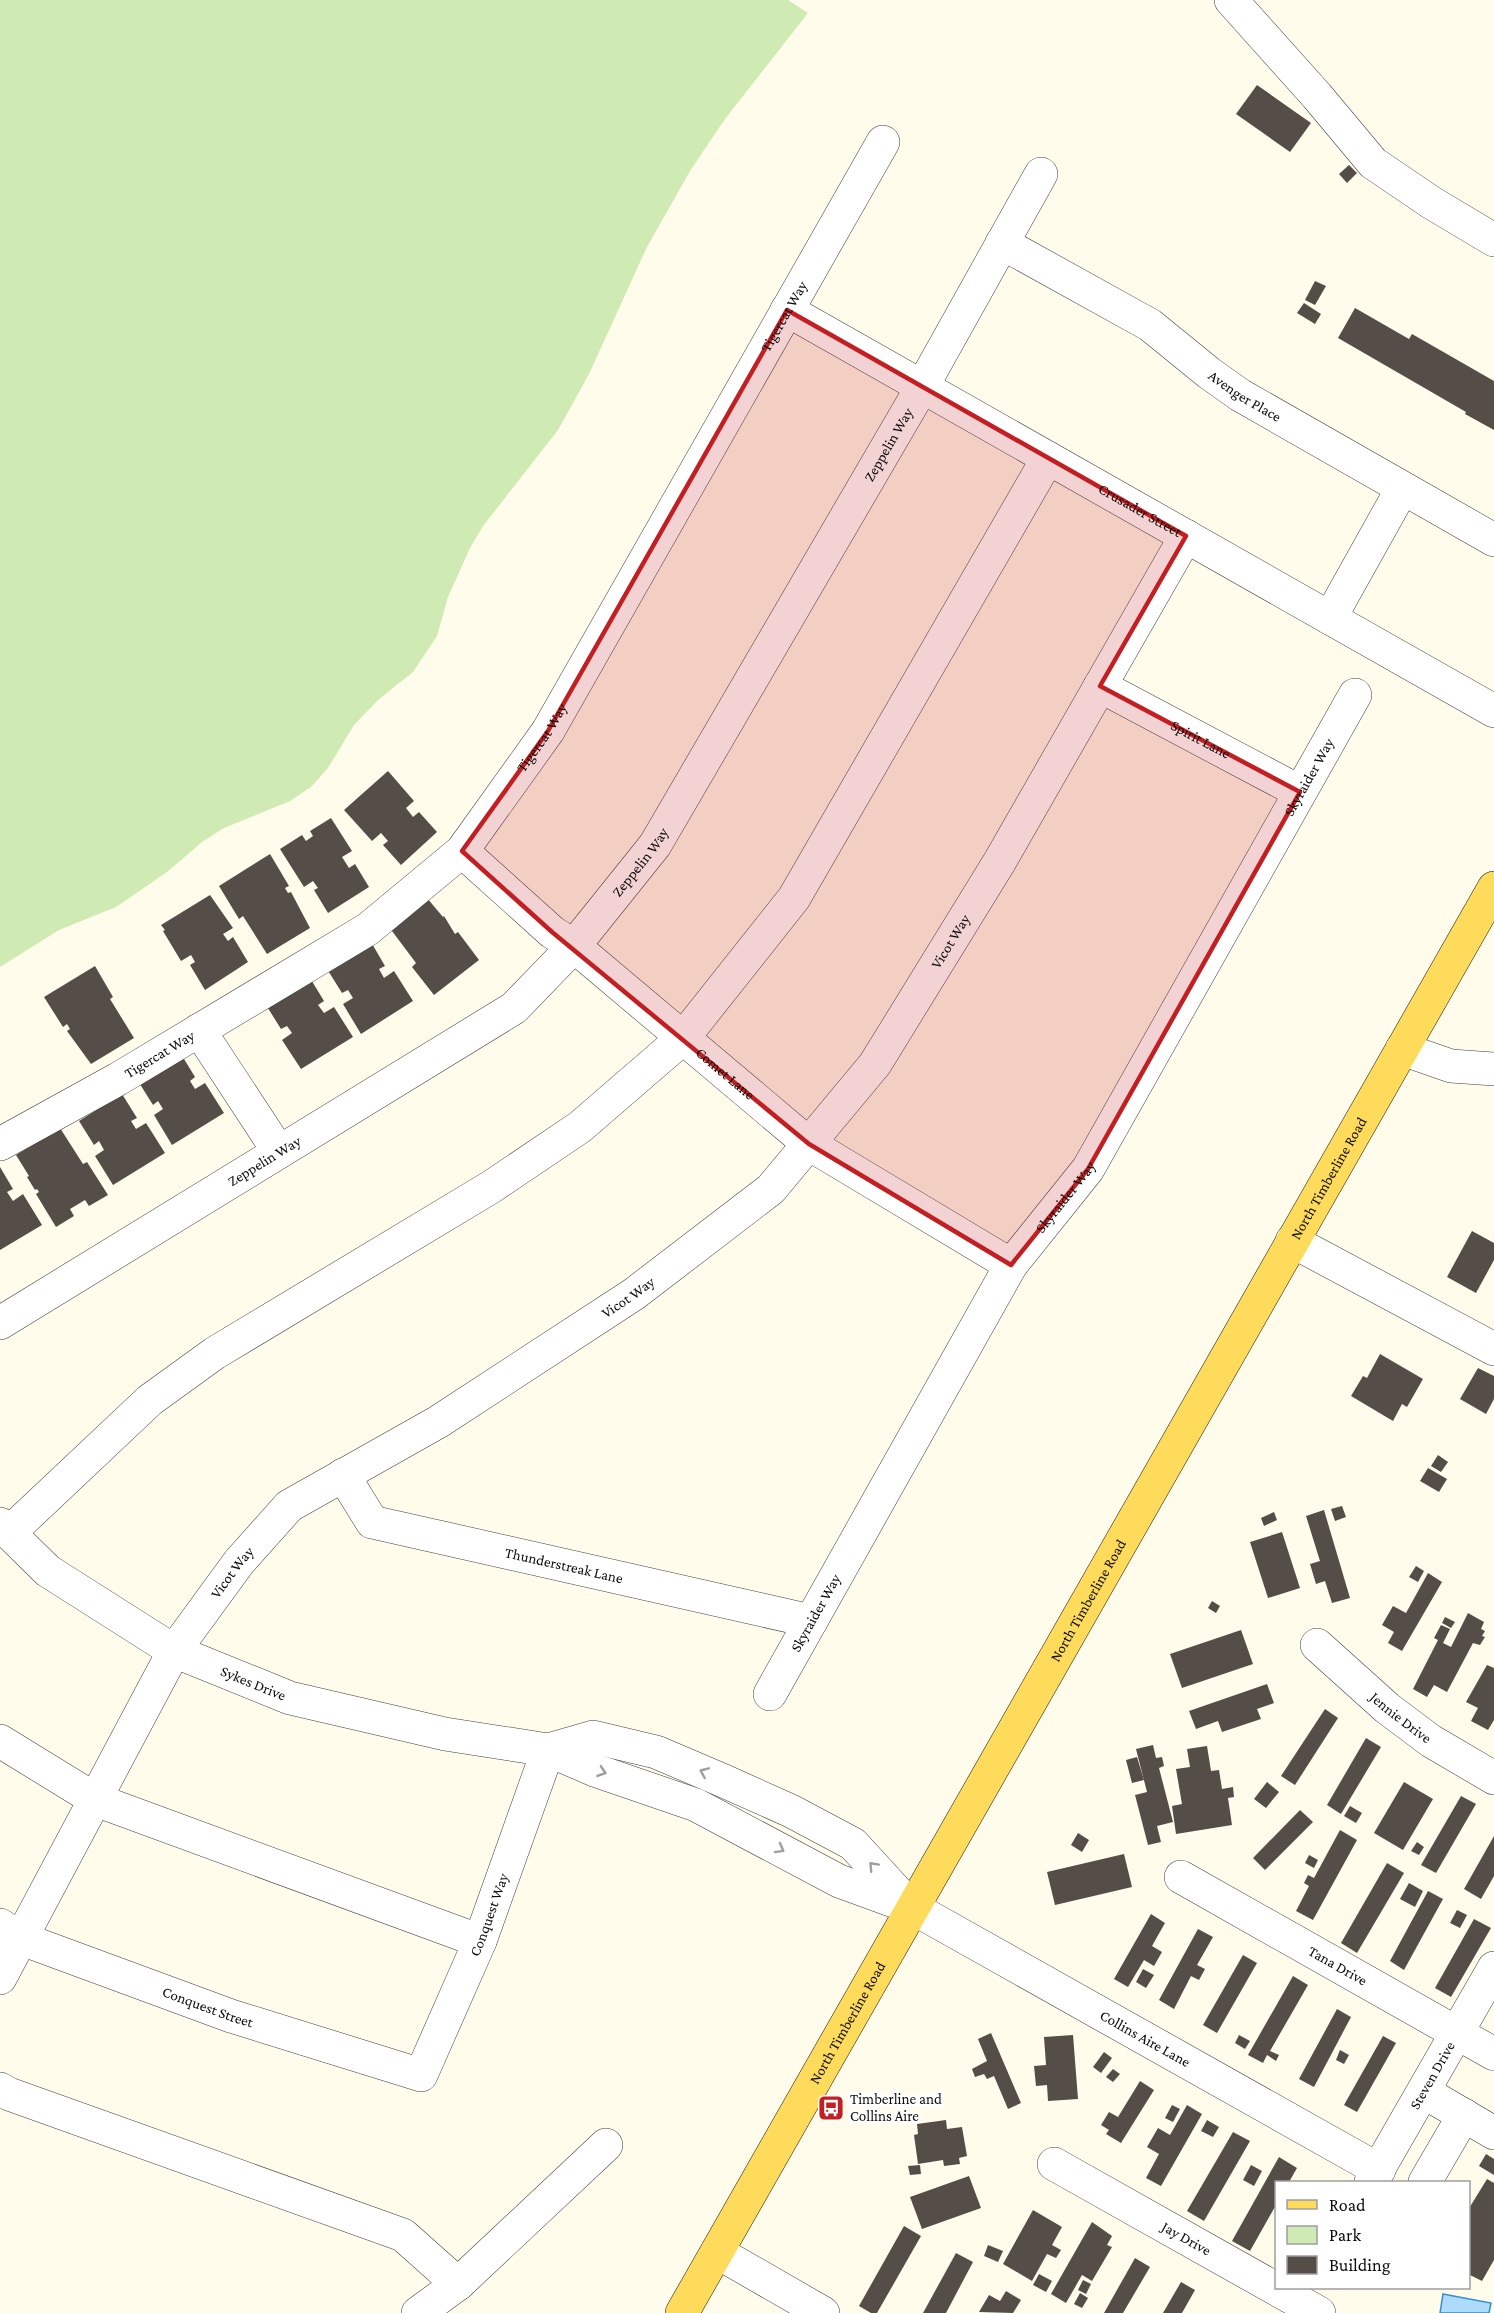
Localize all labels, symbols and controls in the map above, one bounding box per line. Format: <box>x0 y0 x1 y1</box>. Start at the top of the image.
street label: Tigercat Way <box>757 278 811 355</box>
street label: Avenger Place <box>1205 367 1284 425</box>
street label: Zeppelin Way <box>861 405 917 484</box>
street label: Crusader Street <box>1096 480 1185 541</box>
street label: Tigercat Way <box>513 701 571 775</box>
street label: Spirit Lane <box>1168 717 1234 762</box>
street label: Skyraider Way <box>1281 735 1338 819</box>
street label: Zeppelin Way <box>609 825 672 900</box>
street label: Vicot Way <box>928 911 974 971</box>
street label: Tigercat Way <box>122 1027 198 1081</box>
street label: Comet Lane <box>693 1044 758 1103</box>
street label: North Timberline Road <box>1287 1114 1370 1242</box>
street label: Zeppelin Way <box>225 1133 304 1189</box>
street label: Skyraider Way <box>1032 1159 1099 1236</box>
street label: Vicot Way <box>599 1273 658 1321</box>
street label: North Timberline Road <box>1047 1537 1129 1664</box>
street label: Vicot Way <box>207 1543 258 1601</box>
street label: Thunderstreak Lane <box>503 1544 625 1586</box>
street label: Skyraider Way <box>787 1571 845 1655</box>
street label: Sykes Drive <box>218 1663 289 1704</box>
street label: Jennie Drive <box>1365 1687 1435 1747</box>
one-way arrow <box>596 1765 607 1778</box>
one-way arrow <box>699 1767 710 1779</box>
one-way arrow <box>774 1842 785 1853</box>
one-way arrow <box>869 1862 880 1872</box>
street label: Conquest Way <box>466 1871 512 1959</box>
street label: Tana Drive <box>1305 1943 1370 1989</box>
street label: North Timberline Road <box>806 1959 889 2087</box>
street label: Conquest Street <box>160 1983 256 2031</box>
street label: Collins Aire Lane <box>1097 2007 1193 2070</box>
street label: Steven Drive <box>1407 2038 1458 2112</box>
place label: Timberline and Collins Aire <box>850 2091 942 2124</box>
bus stop icon: Timberline and Collins Aire <box>816 2093 846 2123</box>
legend <box>1275 2181 1470 2289</box>
text: Road <box>1329 2195 1366 2215</box>
street label: Jay Drive <box>1157 2217 1214 2259</box>
text: Park <box>1329 2225 1361 2245</box>
text: Building <box>1329 2255 1391 2275</box>

